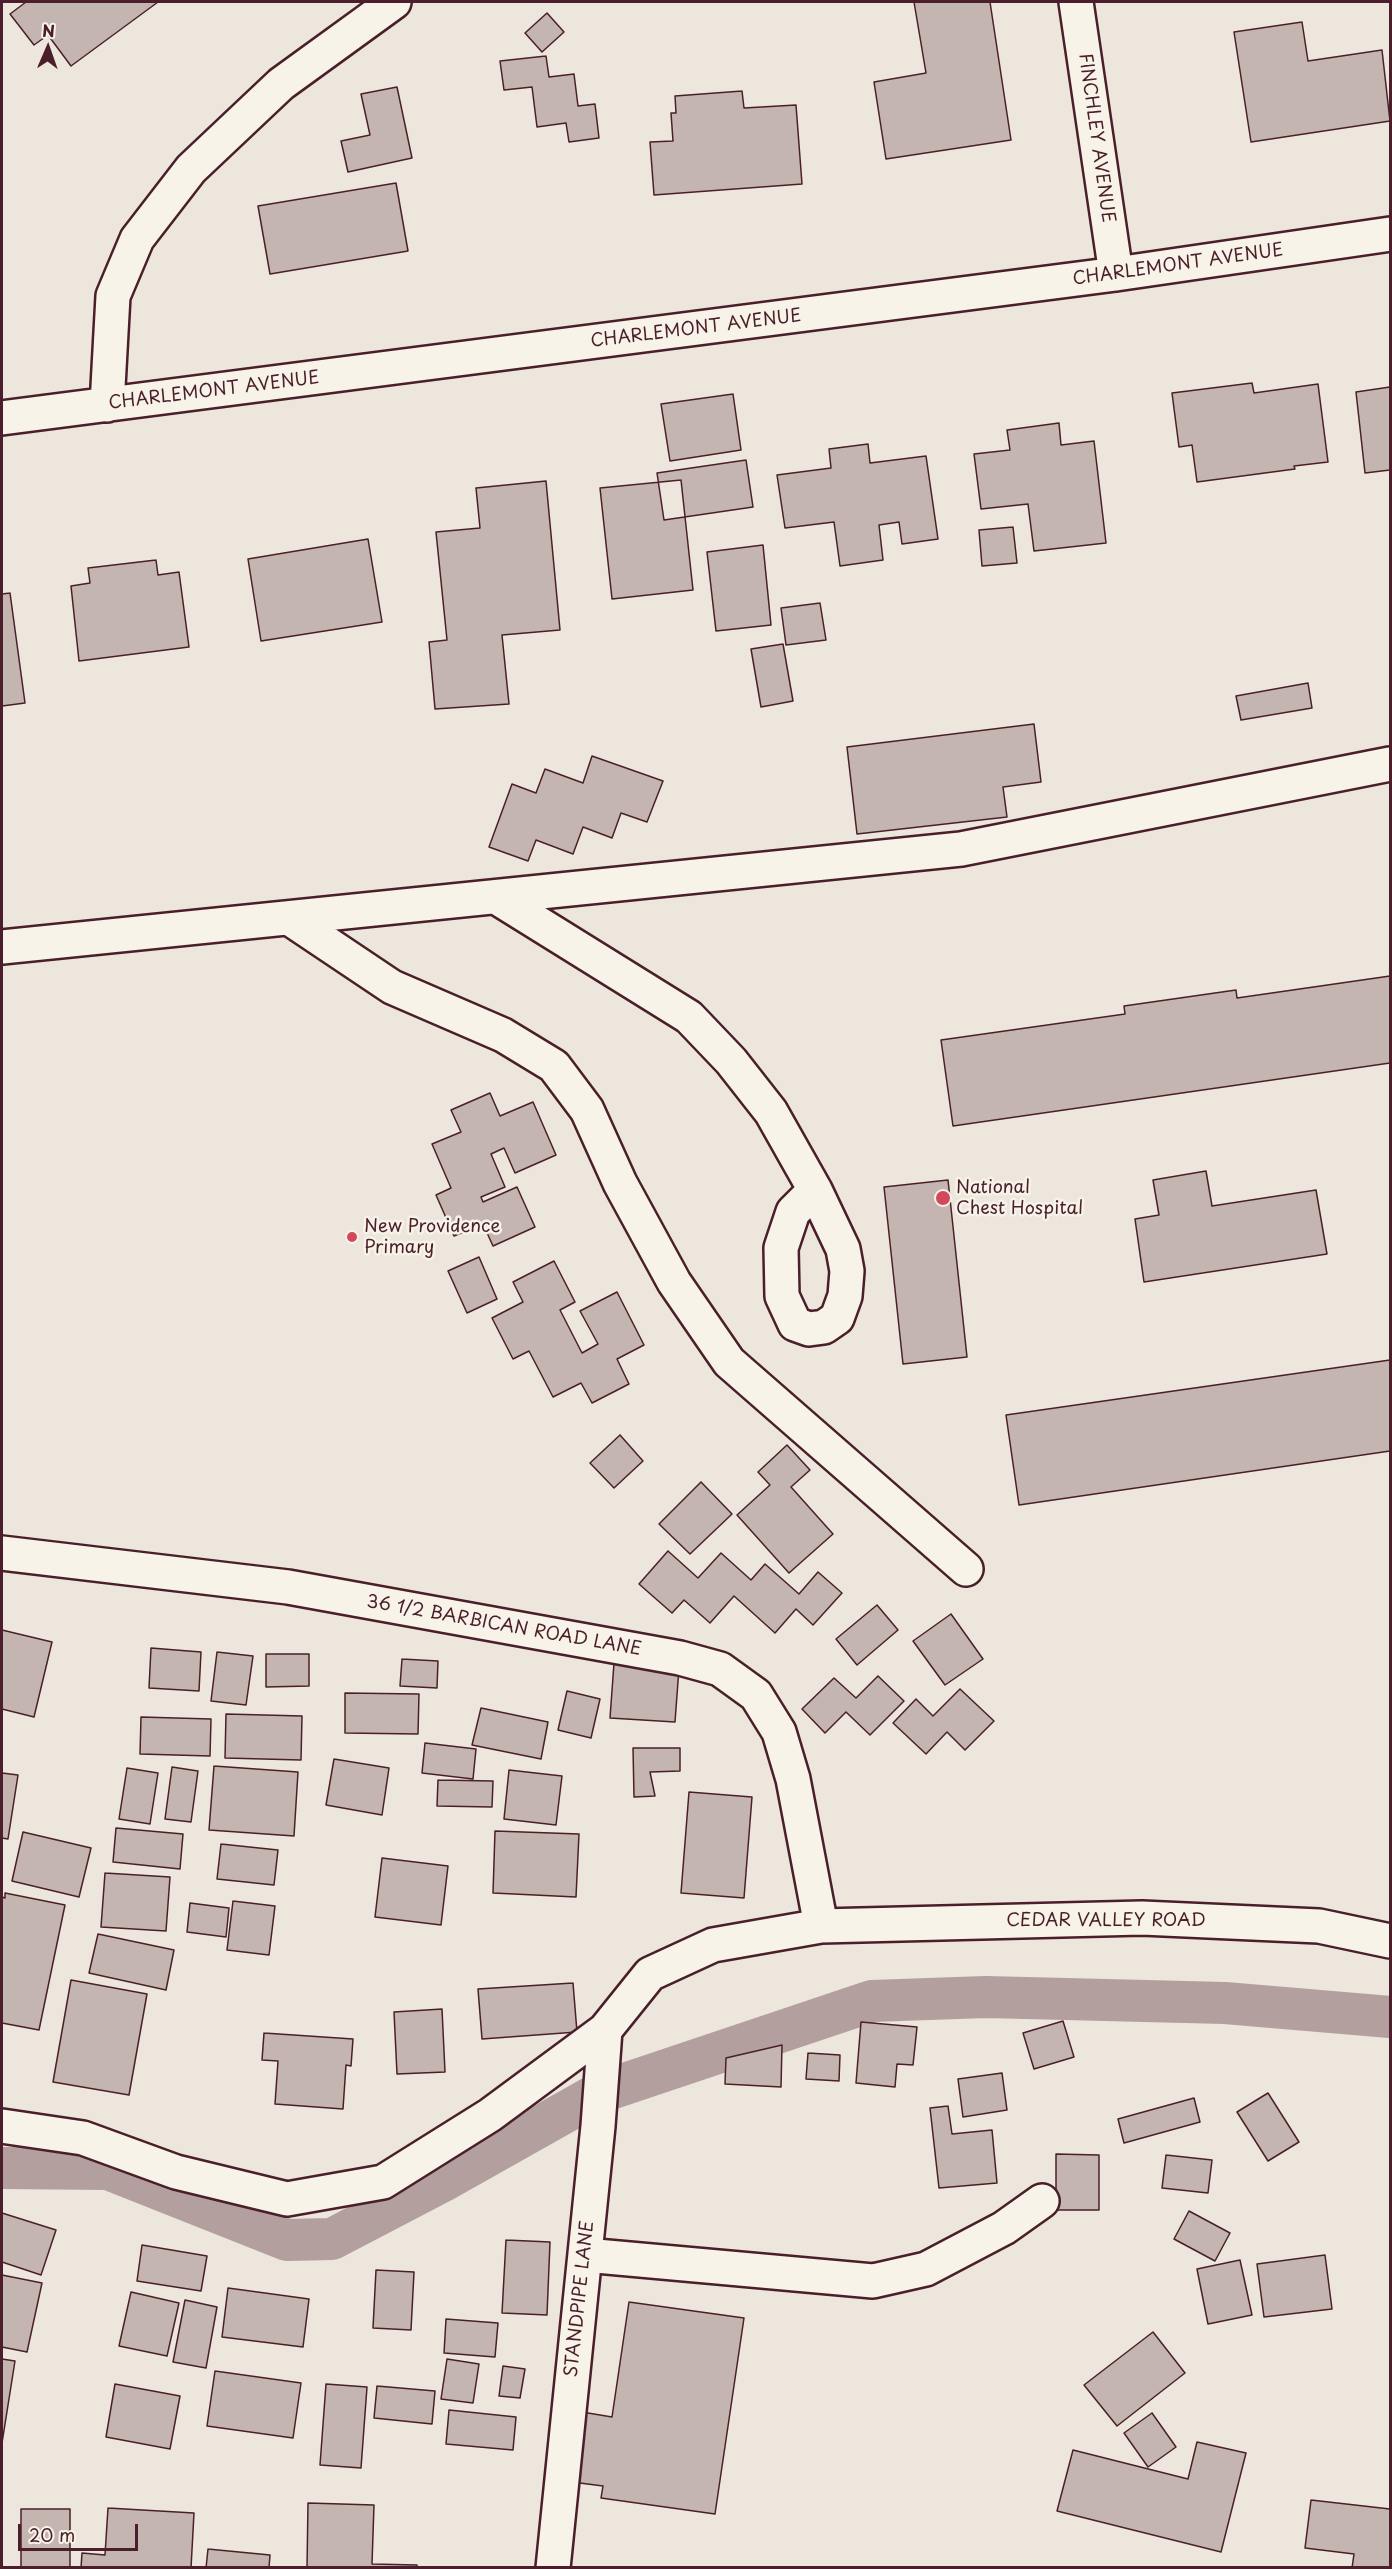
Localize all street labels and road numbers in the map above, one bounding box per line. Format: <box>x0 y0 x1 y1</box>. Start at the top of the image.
street label: FINCHLEY AVENUE <box>1073 52 1119 224</box>
street label: CHARLEMONT AVENUE <box>1071 240 1285 290</box>
street label: CHARLEMONT AVENUE <box>589 305 803 353</box>
street label: CHARLEMONT AVENUE <box>107 367 321 415</box>
street label: 36 1/2 BARBICAN ROAD LANE <box>365 1591 643 1661</box>
street label: CEDAR VALLEY ROAD <box>1006 1910 1206 1932</box>
street label: STANDPIPE LANE <box>561 2220 599 2378</box>

